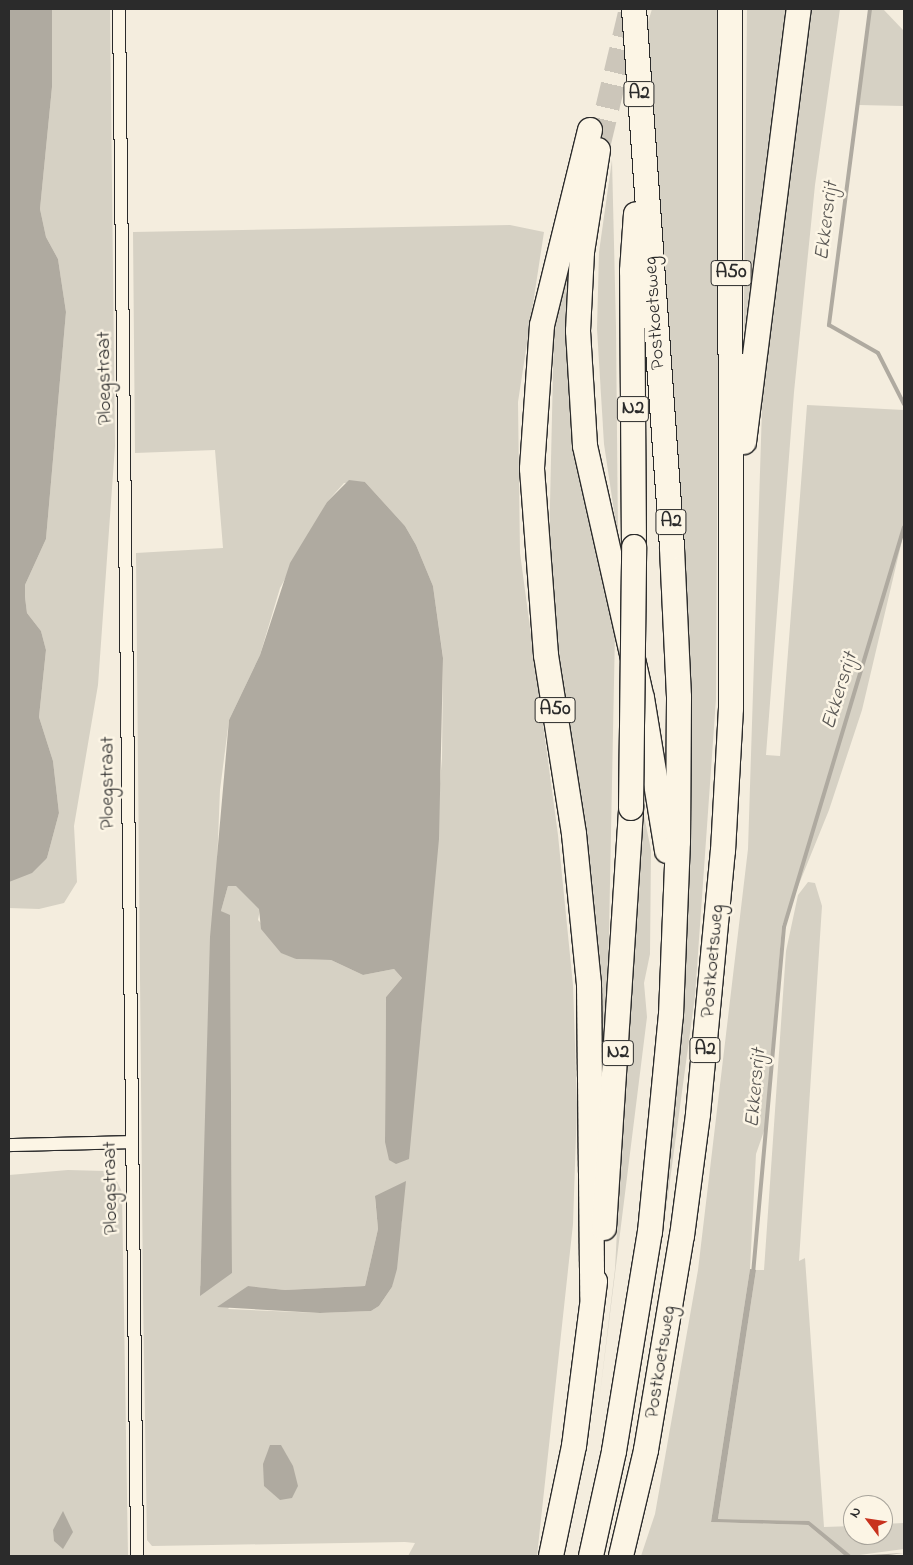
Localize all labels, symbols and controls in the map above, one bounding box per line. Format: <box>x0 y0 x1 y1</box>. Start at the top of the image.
road number: A2 <box>623 78 655 110</box>
water label: Ekkersrijt <box>810 180 844 262</box>
street label: Postkoetsweg <box>639 255 671 371</box>
road number: A50 <box>710 256 752 290</box>
street label: Ploegstraat <box>92 331 118 425</box>
road number: N2 <box>617 392 649 426</box>
road number: A2 <box>655 506 687 538</box>
water label: Ekkersrijt <box>816 649 864 733</box>
road number: A50 <box>534 694 576 726</box>
street label: Ploegstraat <box>96 736 120 830</box>
street label: Postkoetsweg <box>696 903 730 1019</box>
road number: A2 <box>689 1034 721 1066</box>
road number: N2 <box>602 1036 634 1070</box>
water label: Ekkersrijt <box>740 1047 772 1129</box>
street label: Ploegstraat <box>98 1141 124 1235</box>
street label: Postkoetsweg <box>640 1304 682 1420</box>
north arrow <box>843 1495 893 1545</box>
text: N <box>844 1503 867 1522</box>

